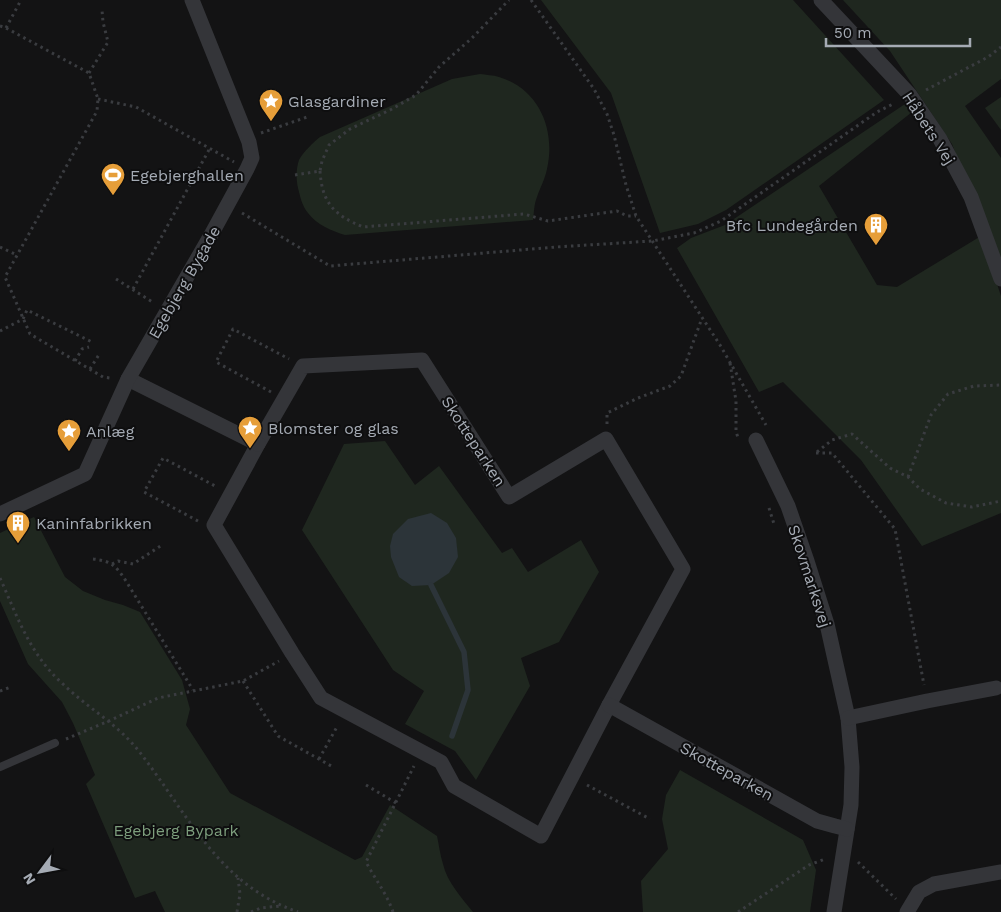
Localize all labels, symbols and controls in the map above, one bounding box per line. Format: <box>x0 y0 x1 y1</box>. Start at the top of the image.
scale bar <box>826 15 970 47</box>
text: 50 m <box>834 24 871 42</box>
place icon: Glasgardiner <box>258 88 284 122</box>
street label: Håbets Vej <box>898 88 959 168</box>
place label: Glasgardiner <box>288 92 386 111</box>
sports icon: Egebjerghallen <box>100 162 126 196</box>
place label: Egebjerghallen <box>130 166 244 185</box>
building icon: Bfc Lundegården <box>863 212 889 246</box>
place label: Bfc Lundegården <box>726 216 858 235</box>
street label: Egebjerg Bygade <box>144 222 224 342</box>
street label: Skotteparken <box>437 393 510 490</box>
place icon: Blomster og glas <box>237 415 263 449</box>
place icon: Anlæg <box>56 418 82 452</box>
place label: Blomster og glas <box>268 419 399 438</box>
place label: Anlæg <box>86 422 135 441</box>
building icon: Kaninfabrikken <box>5 510 31 544</box>
place label: Kaninfabrikken <box>36 514 152 533</box>
street label: Skovmarksvej <box>784 522 835 630</box>
street label: Skotteparken <box>677 738 777 805</box>
park label: Egebjerg Bypark <box>114 821 238 840</box>
north arrow <box>15 847 65 897</box>
text: N <box>19 870 39 888</box>

